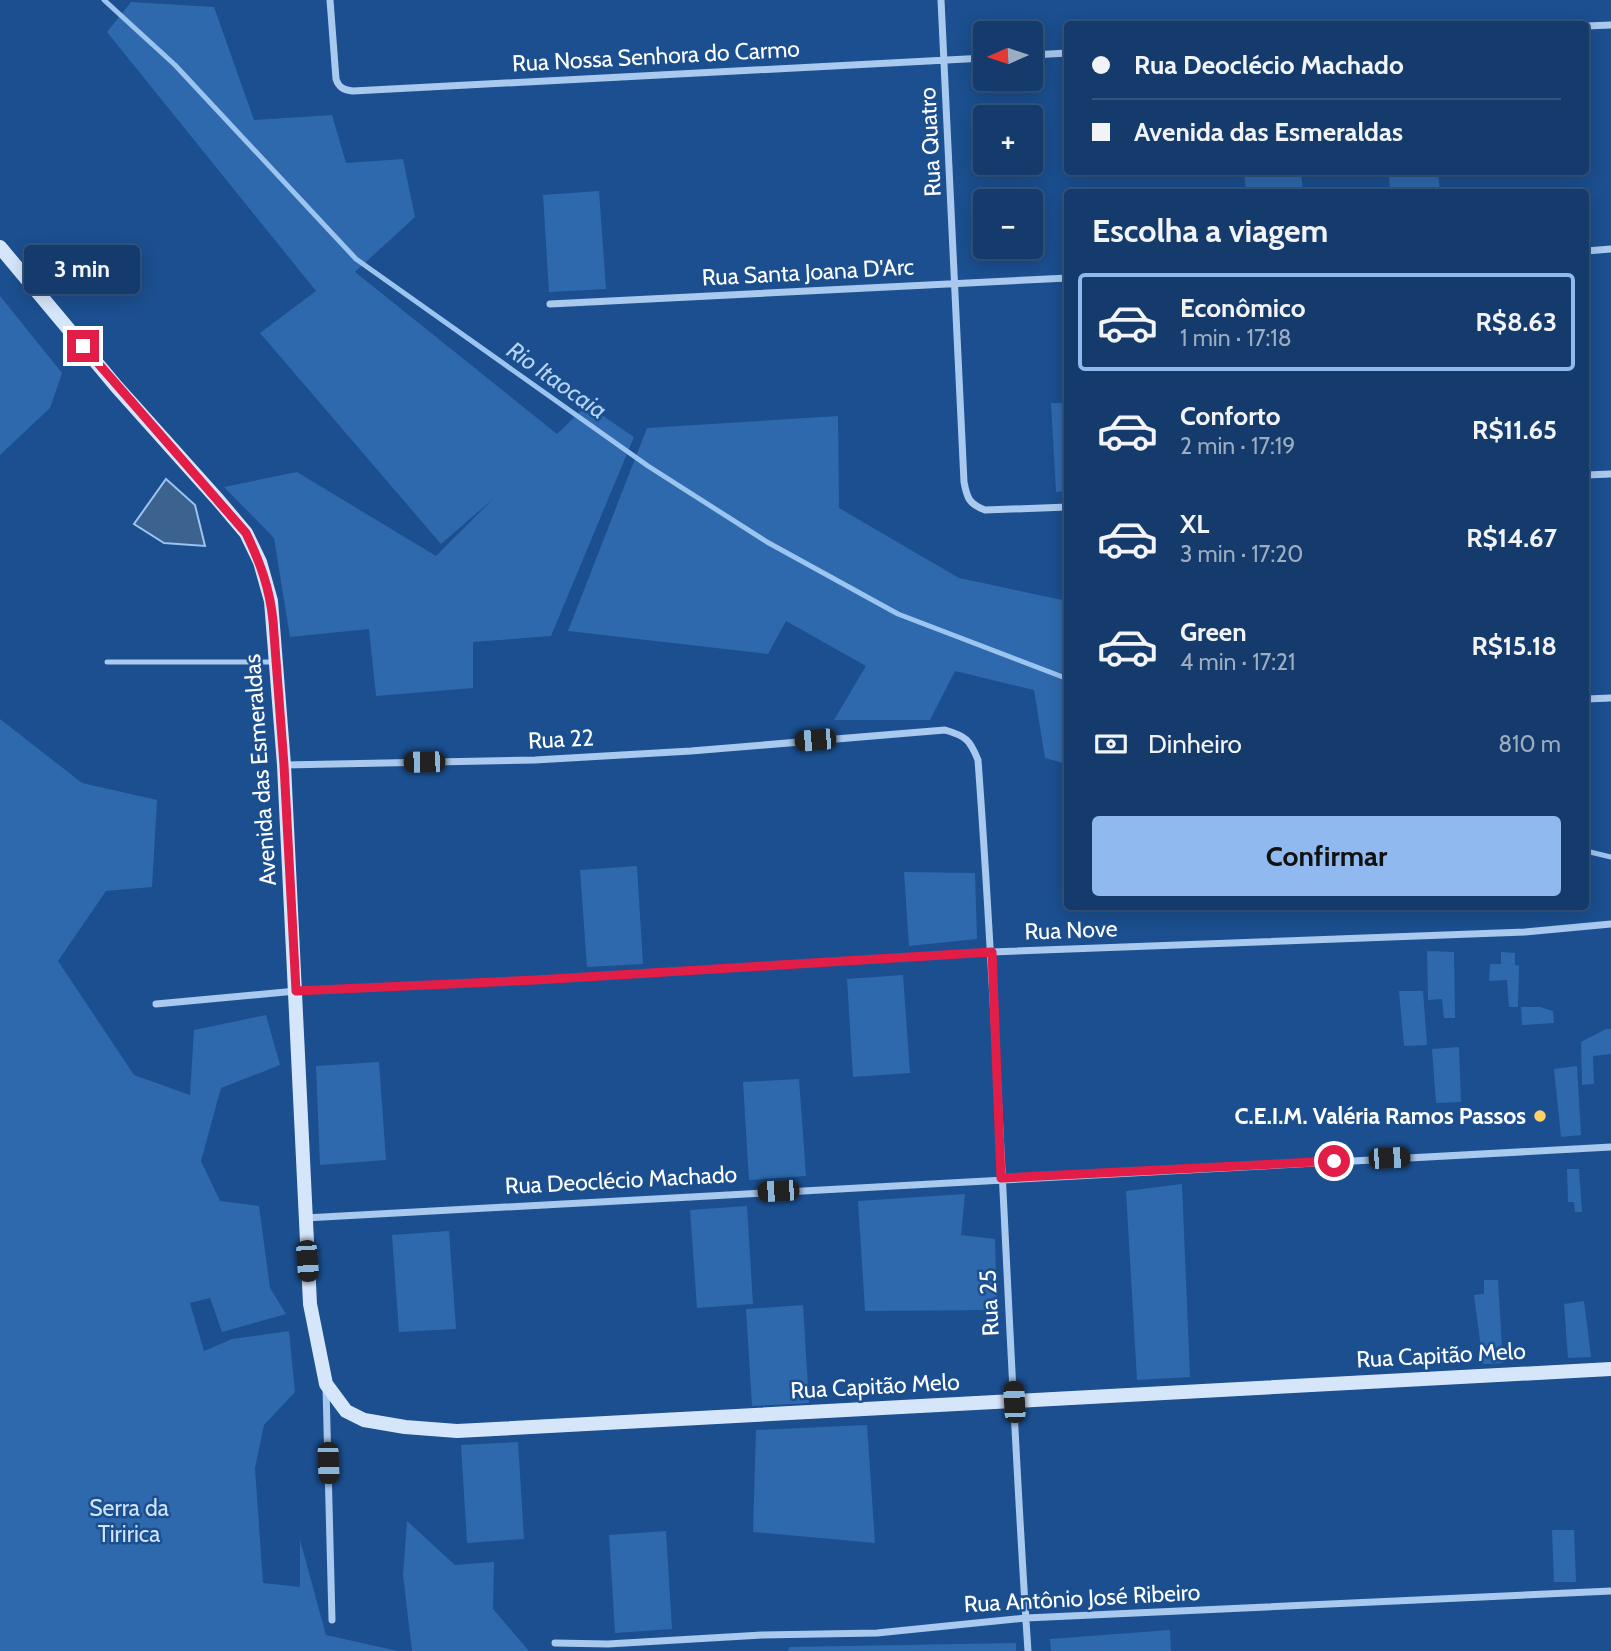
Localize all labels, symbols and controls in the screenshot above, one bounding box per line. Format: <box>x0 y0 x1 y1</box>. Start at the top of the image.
north arrow <box>973 21 1043 91</box>
map controls <box>973 21 1043 259</box>
street label: Rua Nossa Senhora do Carmo <box>511 34 801 78</box>
text: Rua Deoclécio Machado <box>1134 49 1404 81</box>
street label: Rua Quatro <box>913 86 947 198</box>
button: + <box>973 105 1043 175</box>
text: Avenida das Esmeraldas <box>1134 116 1403 148</box>
button: − <box>973 189 1043 259</box>
text: Escolha a viagem <box>1092 211 1328 250</box>
callout: 3 min <box>25 244 141 294</box>
street label: Rua Santa Joana D'Arc <box>701 252 915 292</box>
text: 3 min <box>54 255 110 283</box>
icon: car <box>1096 291 1159 354</box>
text: Econômico <box>1180 292 1306 324</box>
text: R$8.63 <box>1476 306 1557 338</box>
text: 1 min · 17:18 <box>1180 324 1292 352</box>
route end <box>67 330 99 362</box>
water label: Rio Itaocaia <box>502 335 612 425</box>
icon: car <box>1096 399 1159 462</box>
text: Conforto <box>1180 400 1281 432</box>
text: R$11.65 <box>1472 414 1557 446</box>
text: 2 min · 17:19 <box>1180 432 1295 460</box>
icon: car <box>1096 507 1159 570</box>
text: XL <box>1180 508 1209 540</box>
text: R$14.67 <box>1466 522 1557 554</box>
text: 3 min · 17:20 <box>1180 540 1303 568</box>
icon: car <box>1096 615 1159 678</box>
text: Green <box>1180 616 1247 648</box>
text: R$15.18 <box>1471 630 1557 662</box>
text: 4 min · 17:21 <box>1180 648 1296 676</box>
street label: Avenida das Esmeraldas <box>238 653 282 887</box>
street label: Rua 22 <box>527 723 595 755</box>
icon: cash <box>1092 725 1130 763</box>
car <box>794 728 837 752</box>
text: Dinheiro <box>1148 728 1242 760</box>
text: 810 m <box>1498 730 1561 758</box>
car <box>403 751 446 773</box>
button: Confirmar <box>1092 816 1561 896</box>
street label: Rua Nove <box>1024 914 1118 946</box>
place label: C.E.I.M. Valéria Ramos Passos <box>1235 1102 1526 1130</box>
marker: C.E.I.M. Valéria Ramos Passos <box>1532 1108 1548 1124</box>
route start <box>1318 1145 1350 1177</box>
car <box>1368 1146 1411 1170</box>
street label: Rua Deoclécio Machado <box>504 1160 738 1200</box>
car <box>757 1179 800 1203</box>
car <box>296 1239 319 1283</box>
street label: Rua 25 <box>973 1269 1005 1337</box>
street label: Rua Capitão Melo <box>1356 1337 1526 1373</box>
street label: Rua Capitão Melo <box>790 1368 960 1404</box>
car <box>1003 1380 1026 1424</box>
car <box>317 1442 340 1484</box>
park label: Serra da Tiririca <box>89 1494 169 1548</box>
street label: Rua Antônio José Ribeiro <box>963 1578 1201 1618</box>

